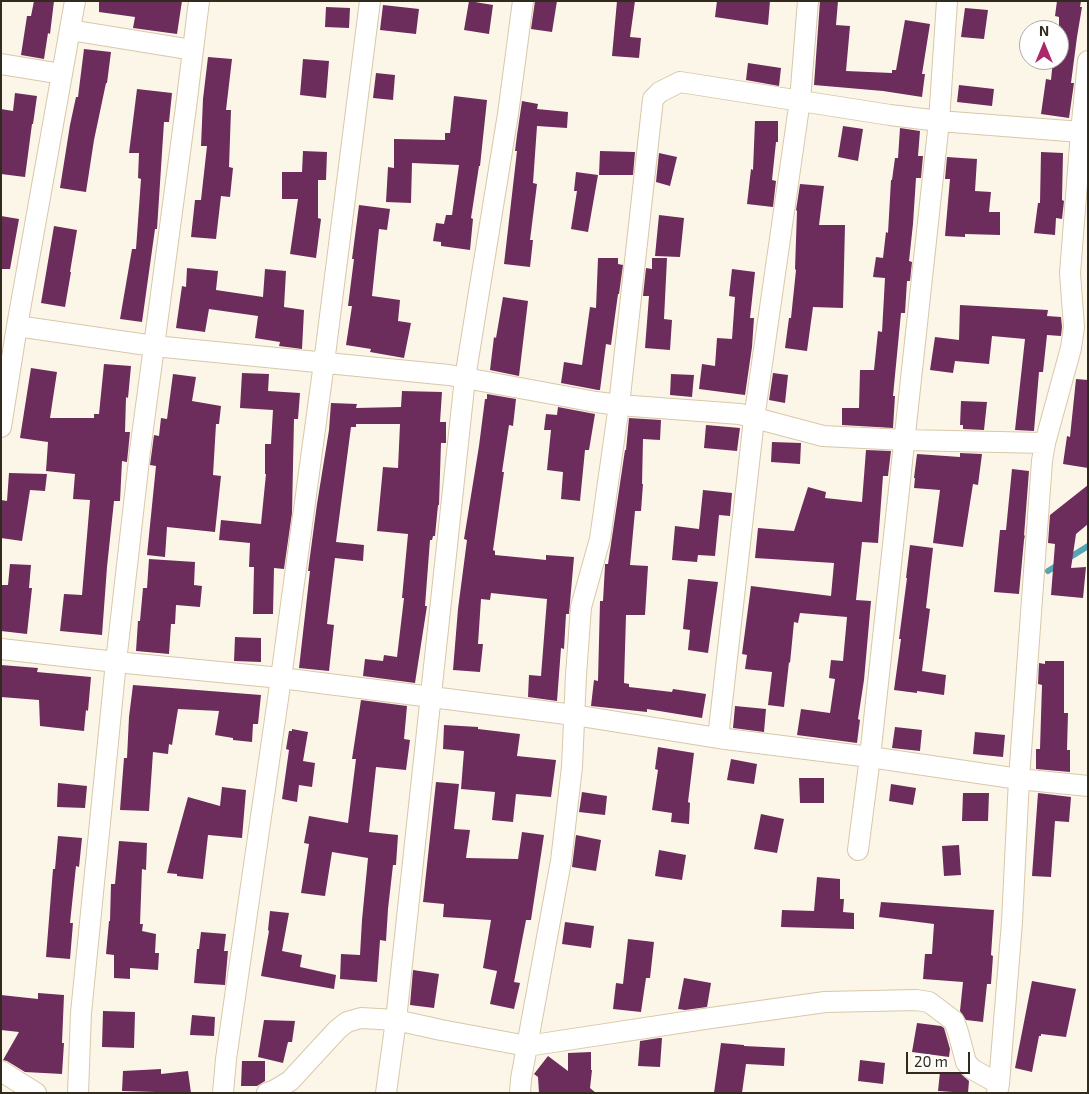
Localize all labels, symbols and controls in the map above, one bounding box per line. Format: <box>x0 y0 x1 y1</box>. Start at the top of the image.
north arrow <box>1019 20 1069 70</box>
text: N <box>1039 22 1049 39</box>
scale bar <box>909 1042 973 1074</box>
text: 20 m <box>914 1052 948 1070</box>

